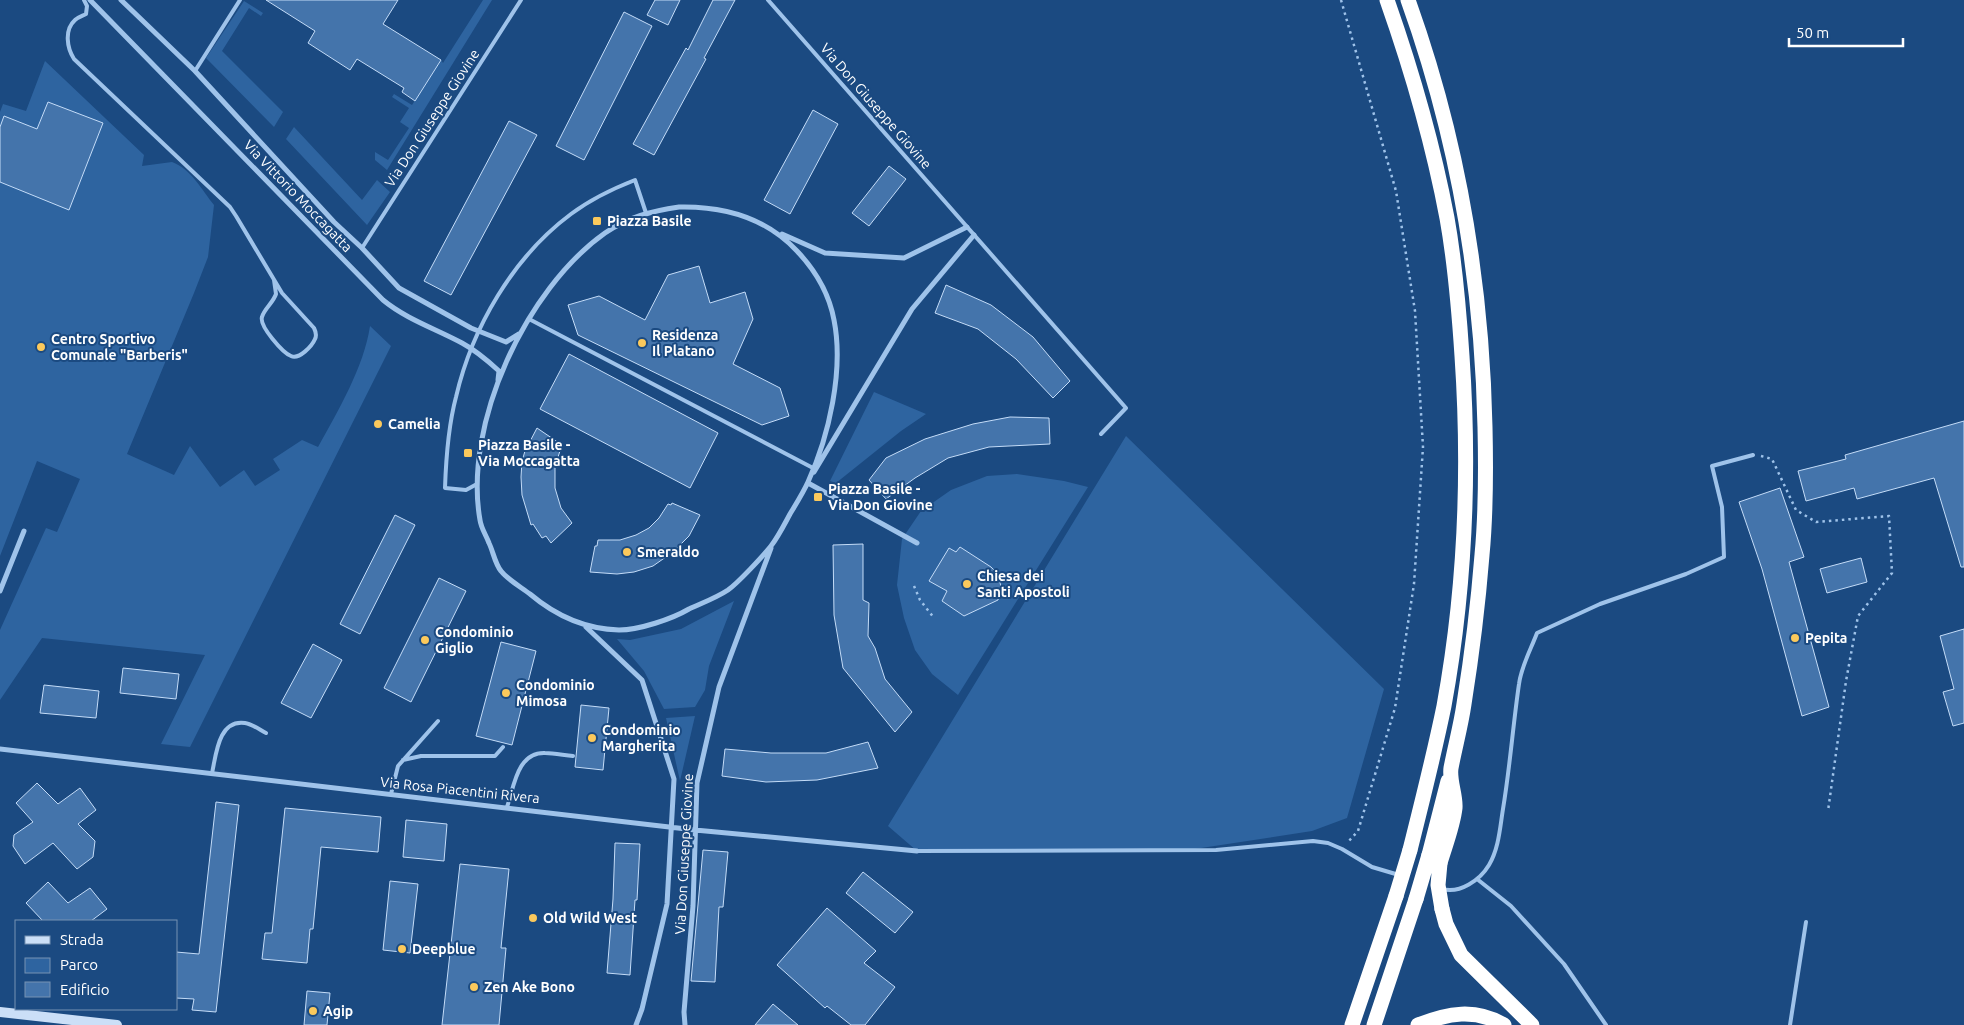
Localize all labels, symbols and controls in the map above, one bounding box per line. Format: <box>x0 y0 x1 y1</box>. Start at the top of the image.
scale bar <box>1789 15 1903 47</box>
text: 50 m <box>1796 24 1829 41</box>
street label: Via Don Giuseppe Giovine <box>817 40 935 172</box>
street label: Via Don Giuseppe Giovine <box>381 46 483 190</box>
street label: Via Vittorio Moccagatta <box>240 137 356 255</box>
place label: Piazza Basile <box>607 213 692 229</box>
marker: Piazza Basile <box>591 215 603 227</box>
place label: Residenza Il Platano <box>652 327 718 359</box>
place label: Centro Sportivo Comunale "Barberis" <box>51 331 188 363</box>
marker: Residenza Il Platano <box>636 337 648 349</box>
marker: Centro Sportivo Comunale "Barberis" <box>35 341 47 353</box>
place label: Camelia <box>388 416 441 432</box>
marker: Camelia <box>372 418 384 430</box>
place label: Piazza Basile - Via Moccagatta <box>478 437 580 469</box>
marker: Piazza Basile - Via Moccagatta <box>462 447 474 459</box>
place label: Piazza Basile - Via Don Giovine <box>828 481 933 513</box>
marker: Piazza Basile - Via Don Giovine <box>812 491 824 503</box>
place label: Smeraldo <box>637 544 699 560</box>
marker: Smeraldo <box>621 546 633 558</box>
place label: Chiesa dei Santi Apostoli <box>977 568 1070 600</box>
marker: Chiesa dei Santi Apostoli <box>961 578 973 590</box>
place label: Condominio Giglio <box>435 624 514 656</box>
place label: Pepita <box>1805 630 1847 646</box>
marker: Pepita <box>1789 632 1801 644</box>
marker: Condominio Giglio <box>419 634 431 646</box>
place label: Condominio Mimosa <box>516 677 595 709</box>
marker: Condominio Mimosa <box>500 687 512 699</box>
place label: Condominio Margherita <box>602 722 681 754</box>
marker: Condominio Margherita <box>586 732 598 744</box>
street label: Via Don Giuseppe Giovine <box>672 773 696 935</box>
street label: Via Rosa Piacentini Rivera <box>379 774 541 806</box>
place label: Old Wild West <box>543 910 637 926</box>
marker: Old Wild West <box>527 912 539 924</box>
legend <box>15 920 178 1010</box>
text: Strada <box>60 931 104 948</box>
place label: Deepblue <box>412 941 476 957</box>
marker: Deepblue <box>396 943 408 955</box>
text: Parco <box>60 956 98 973</box>
place label: Zen Ake Bono <box>484 979 575 995</box>
text: Edificio <box>60 981 109 998</box>
marker: Zen Ake Bono <box>468 981 480 993</box>
place label: Agip <box>323 1003 353 1019</box>
marker: Agip <box>307 1005 319 1017</box>

